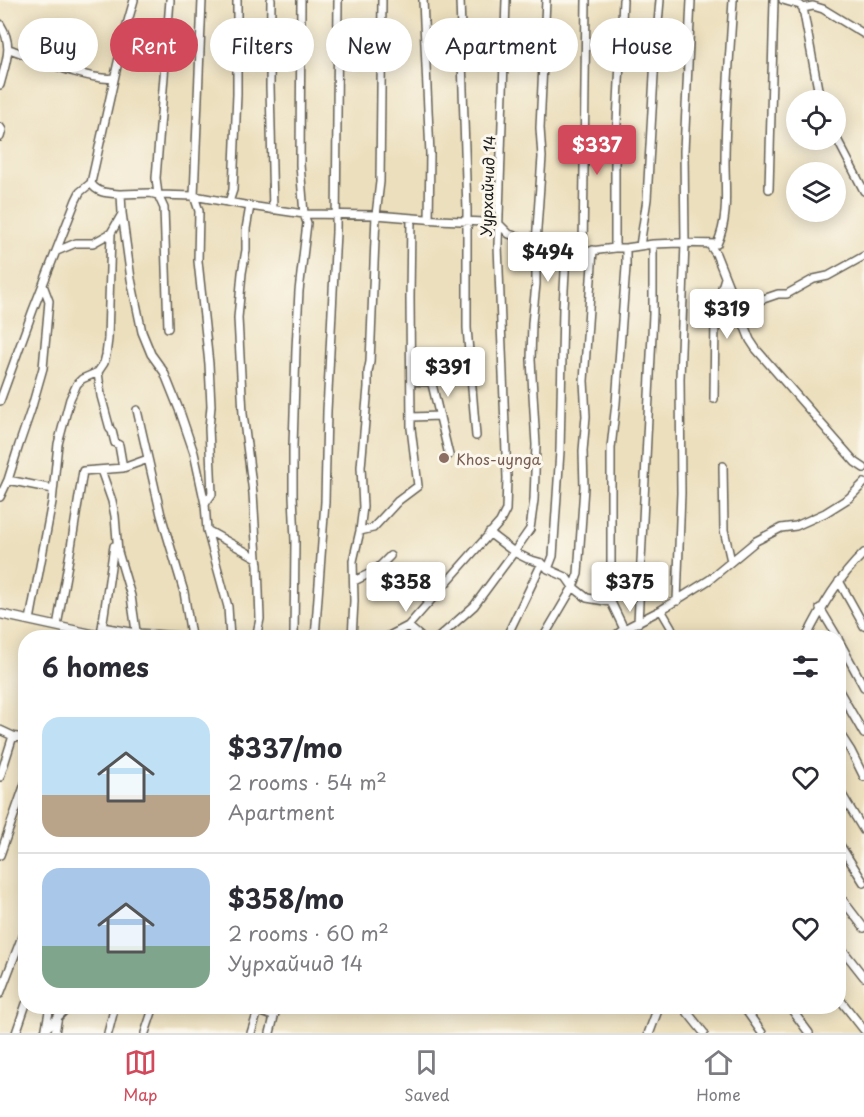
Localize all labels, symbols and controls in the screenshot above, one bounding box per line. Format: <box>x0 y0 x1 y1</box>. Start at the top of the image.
chip: Buy <box>18 18 98 72</box>
chip: Rent <box>110 18 198 72</box>
chip: Filters <box>210 18 314 72</box>
chip: New <box>326 18 412 72</box>
chip: Apartment <box>424 18 578 72</box>
chip: House <box>590 18 694 72</box>
map controls <box>786 90 846 222</box>
button: locate <box>786 90 846 150</box>
pin: $337 <box>561 125 633 176</box>
text: $337 <box>572 129 622 159</box>
street label: Уурхайчид 14 <box>474 135 500 237</box>
button: layers <box>786 162 846 222</box>
pin: $494 <box>512 232 584 283</box>
text: $494 <box>522 236 574 266</box>
pin: $319 <box>691 289 763 340</box>
text: $319 <box>704 293 750 323</box>
pin: $391 <box>412 347 484 398</box>
text: $391 <box>425 351 471 381</box>
place label: Khos-uynga <box>456 447 542 470</box>
marker: Khos-uynga <box>437 451 451 465</box>
pin: $358 <box>370 562 442 613</box>
pin: $375 <box>594 562 666 613</box>
text: $358 <box>380 566 432 596</box>
text: $375 <box>606 566 654 596</box>
text: 6 homes <box>42 647 149 686</box>
icon: filters <box>789 650 822 683</box>
text: $337/mo <box>228 728 342 767</box>
icon: home <box>90 741 162 813</box>
icon: heart <box>789 761 822 794</box>
text: 2 rooms · 54 m² <box>228 767 387 797</box>
text: Apartment <box>228 797 335 827</box>
text: $358/mo <box>228 879 344 918</box>
icon: home <box>90 892 162 964</box>
icon: heart <box>789 912 822 945</box>
text: 2 rooms · 60 m² <box>228 918 389 948</box>
text: Уурхайчид 14 <box>228 948 363 978</box>
tab: Map <box>123 1046 158 1106</box>
tab: Saved <box>404 1046 450 1106</box>
tab: Home <box>696 1046 741 1106</box>

